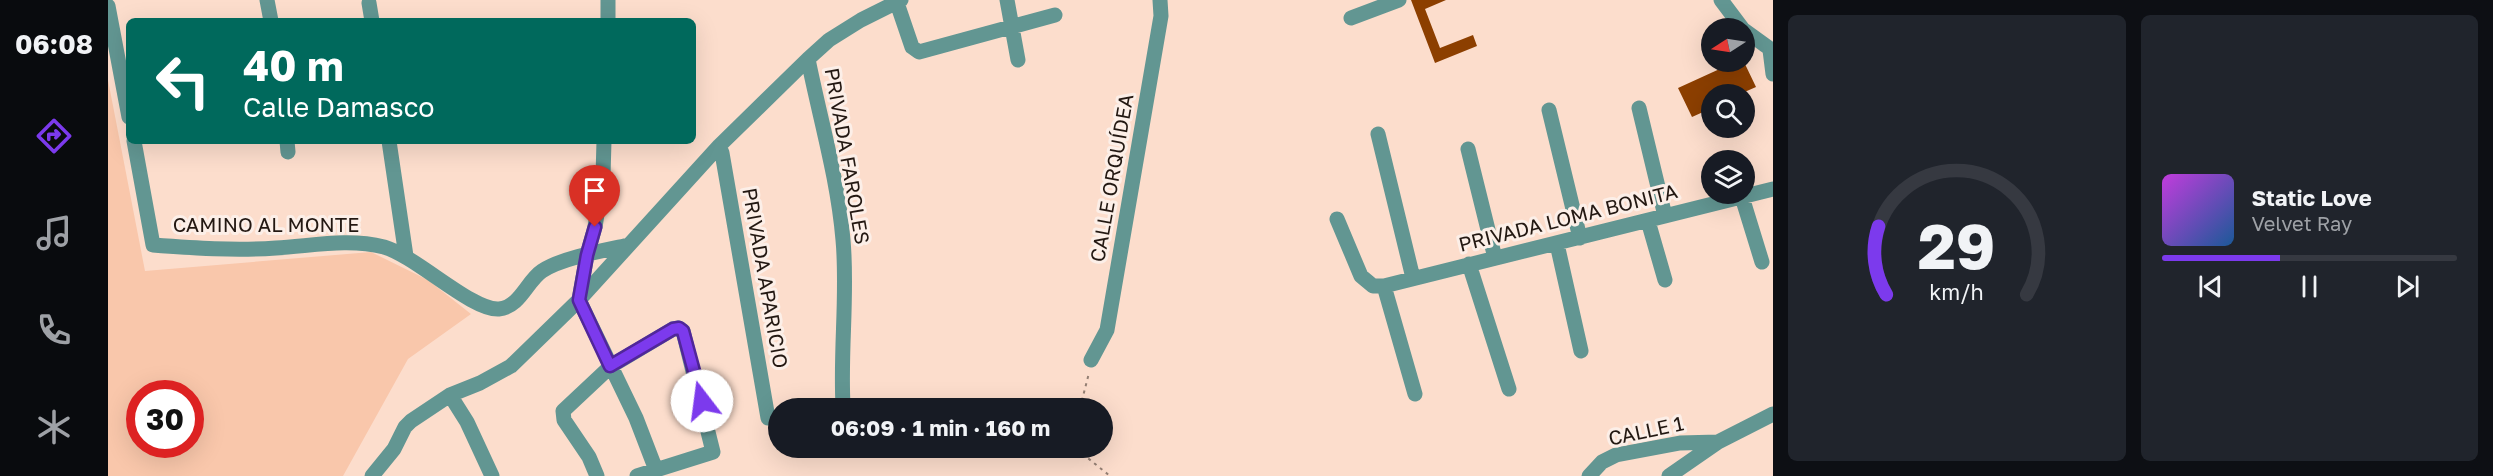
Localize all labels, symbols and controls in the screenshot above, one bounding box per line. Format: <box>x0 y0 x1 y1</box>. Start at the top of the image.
north arrow <box>1701 18 1755 72</box>
map controls <box>1701 18 1755 204</box>
text: 06:08 <box>15 28 93 60</box>
text: 40 m <box>243 40 344 90</box>
icon: left <box>144 42 222 120</box>
street label: PRIVADA FAROLES <box>821 66 875 246</box>
button: search <box>1701 84 1755 138</box>
text: Calle Damasco <box>243 91 435 123</box>
street label: CALLE ORQUÍDEA <box>1084 92 1138 264</box>
icon: directions <box>33 115 75 157</box>
button: layers <box>1701 150 1755 204</box>
pin <box>569 165 620 227</box>
icon: arrive <box>578 174 611 207</box>
street label: PRIVADA LOMA BONITA <box>1456 178 1680 256</box>
text: Static Love <box>2252 184 2372 211</box>
street label: PRIVADA APARICIO <box>738 186 794 370</box>
text: 29 <box>1918 208 1996 283</box>
text: Velvet Ray <box>2252 211 2352 235</box>
icon: music <box>33 212 75 254</box>
street label: CAMINO AL MONTE <box>173 212 359 236</box>
icon: previous <box>2194 270 2227 303</box>
icon: pause <box>2293 270 2326 303</box>
icon: next <box>2391 270 2424 303</box>
text: km/h <box>1929 279 1984 305</box>
icon: phone <box>33 309 75 351</box>
position arrow <box>670 369 734 433</box>
speed limit sign: 30 <box>126 380 204 458</box>
icon: climate <box>33 406 75 448</box>
street label: CALLE 1 <box>1606 410 1686 450</box>
text: 06:09 · 1 min · 160 m <box>831 414 1050 441</box>

